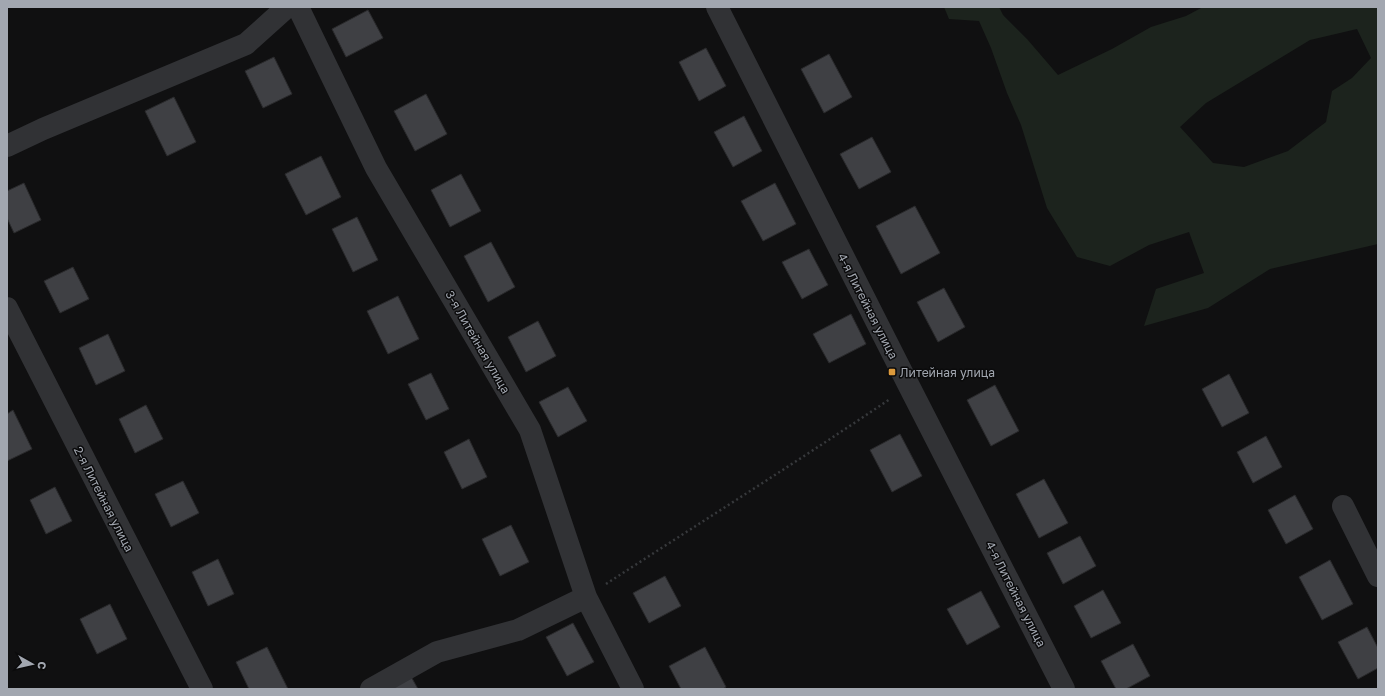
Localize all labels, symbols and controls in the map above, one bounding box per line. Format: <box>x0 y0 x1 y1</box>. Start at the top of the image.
street label: 4-я Литейная улица <box>835 251 901 361</box>
street label: 3-я Литейная улица <box>442 288 514 396</box>
place label: Литейная улица <box>900 365 995 380</box>
marker: Литейная улица <box>887 367 897 377</box>
street label: 2-я Литейная улица <box>71 444 137 554</box>
street label: 4-я Литейная улица <box>983 539 1049 649</box>
north arrow <box>12 644 52 684</box>
text: С <box>35 661 49 670</box>

